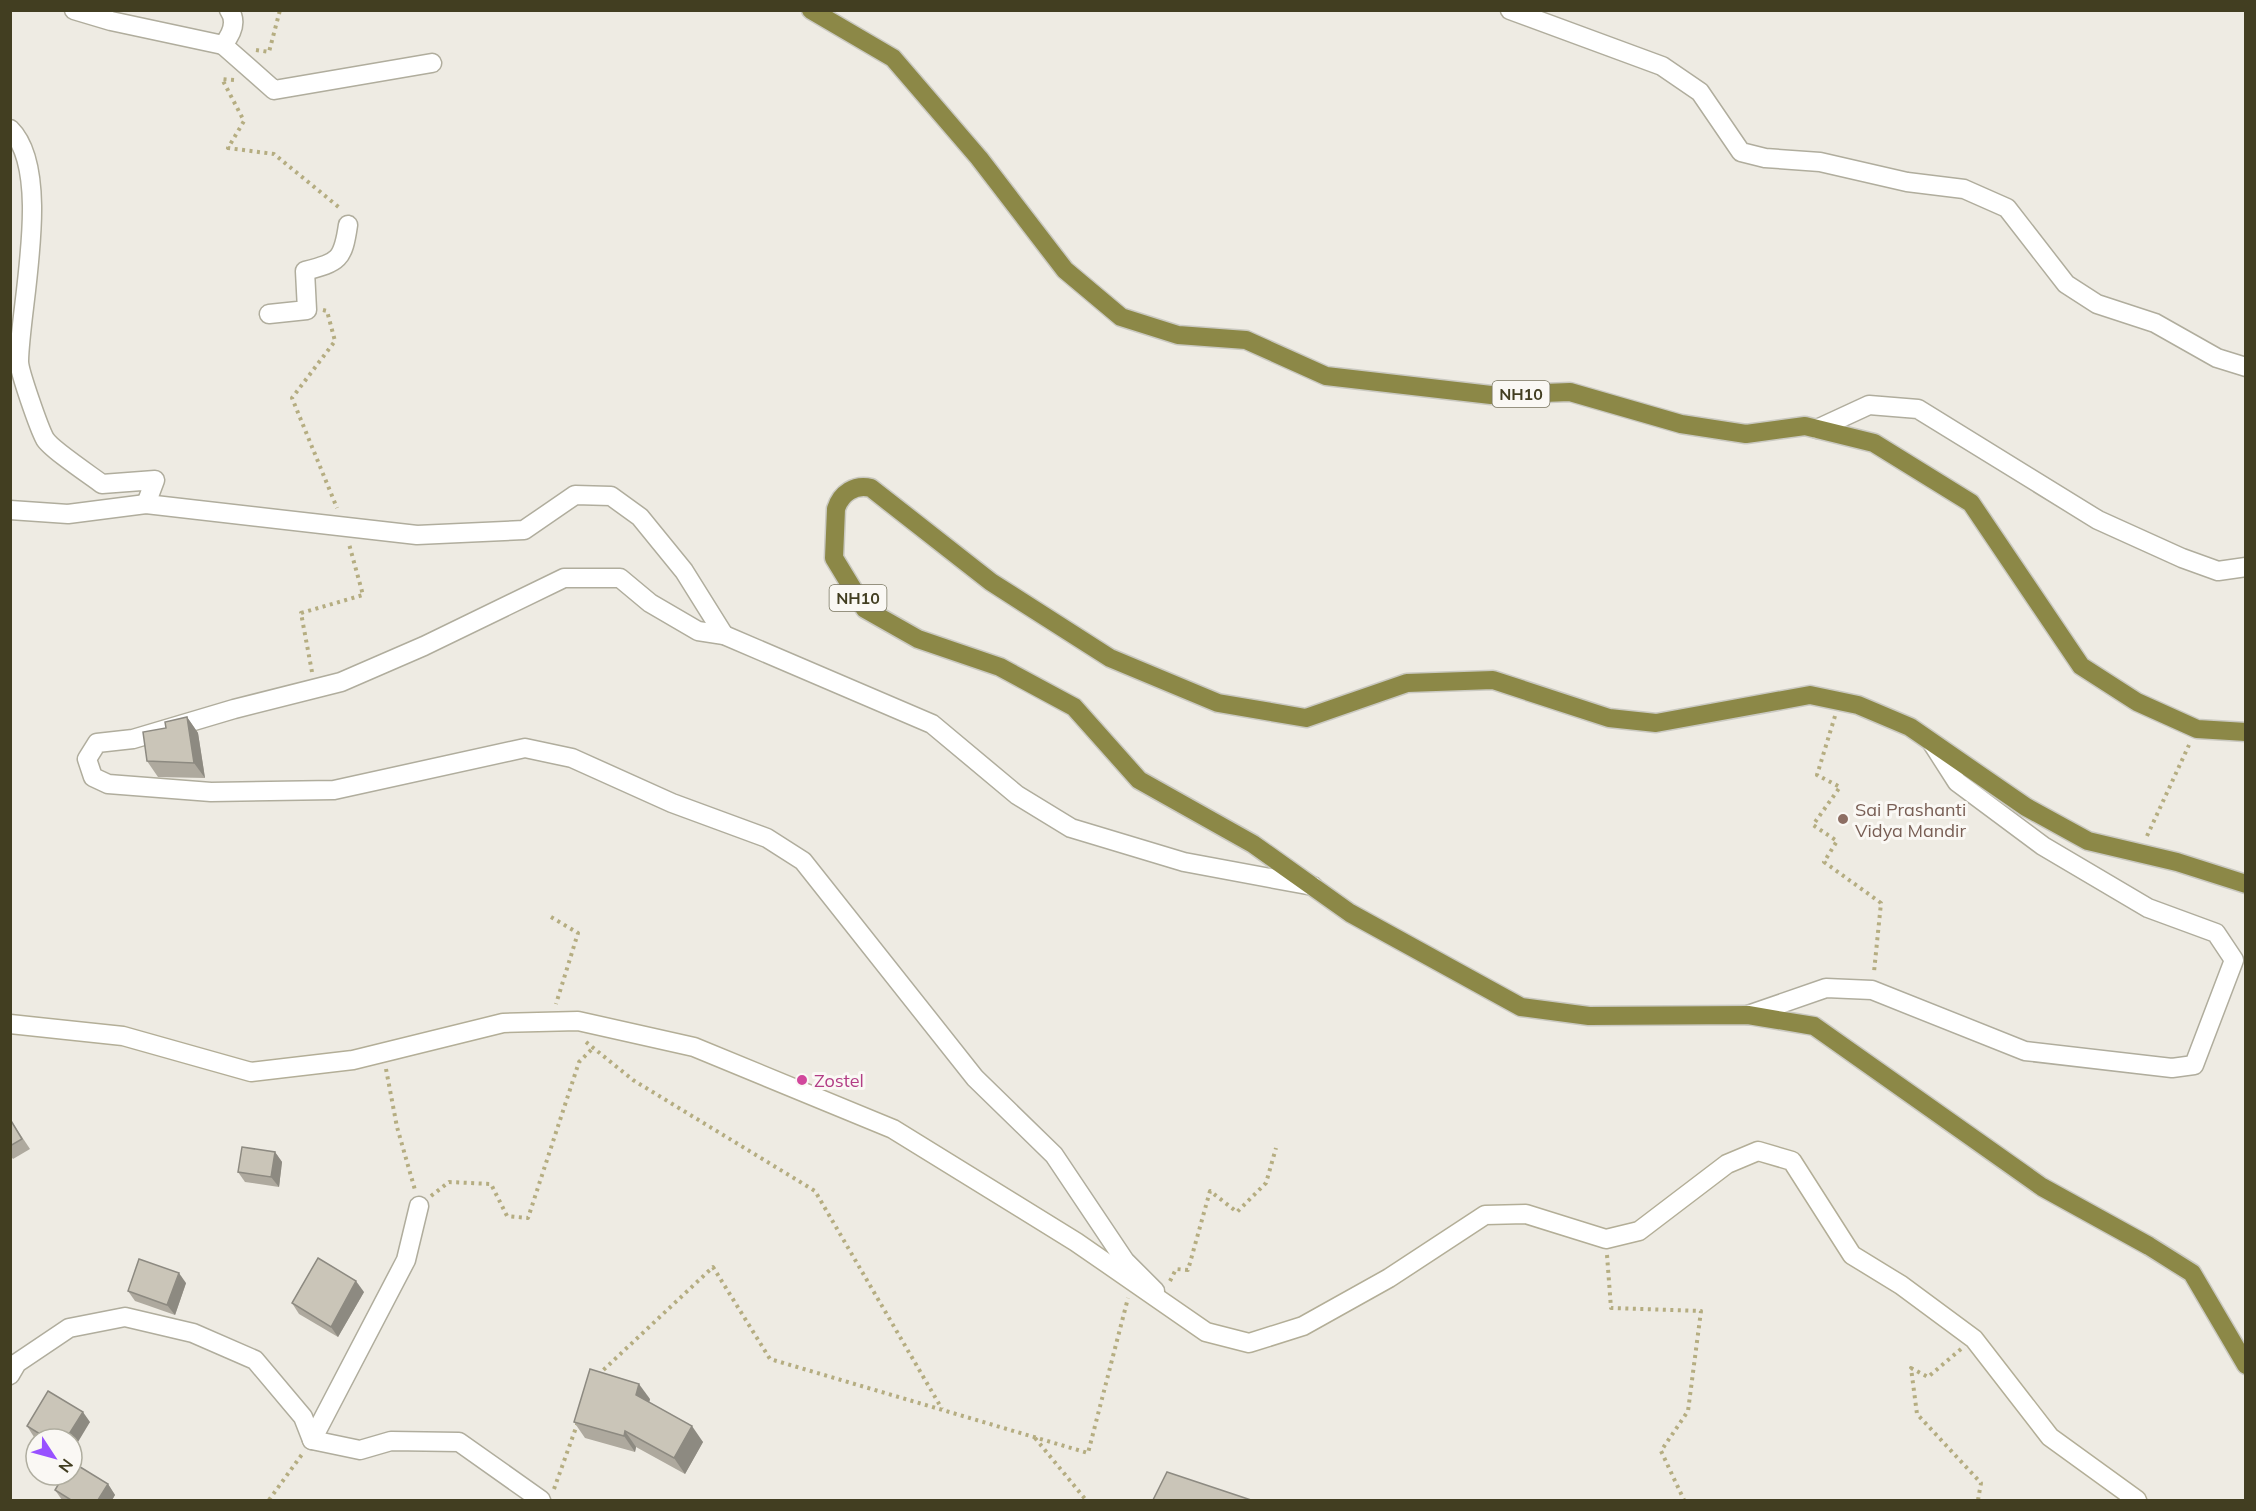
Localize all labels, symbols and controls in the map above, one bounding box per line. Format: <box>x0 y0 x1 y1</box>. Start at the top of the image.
road number: NH10 <box>1492 381 1550 407</box>
road number: NH10 <box>830 585 886 611</box>
place label: Sai Prashanti Vidya Mandir <box>1855 798 1966 842</box>
marker: Sai Prashanti Vidya Mandir <box>1836 812 1850 826</box>
place label: Zostel <box>814 1069 864 1092</box>
marker: Zostel <box>795 1073 809 1087</box>
north arrow <box>24 1427 84 1487</box>
text: N <box>54 1455 78 1477</box>

